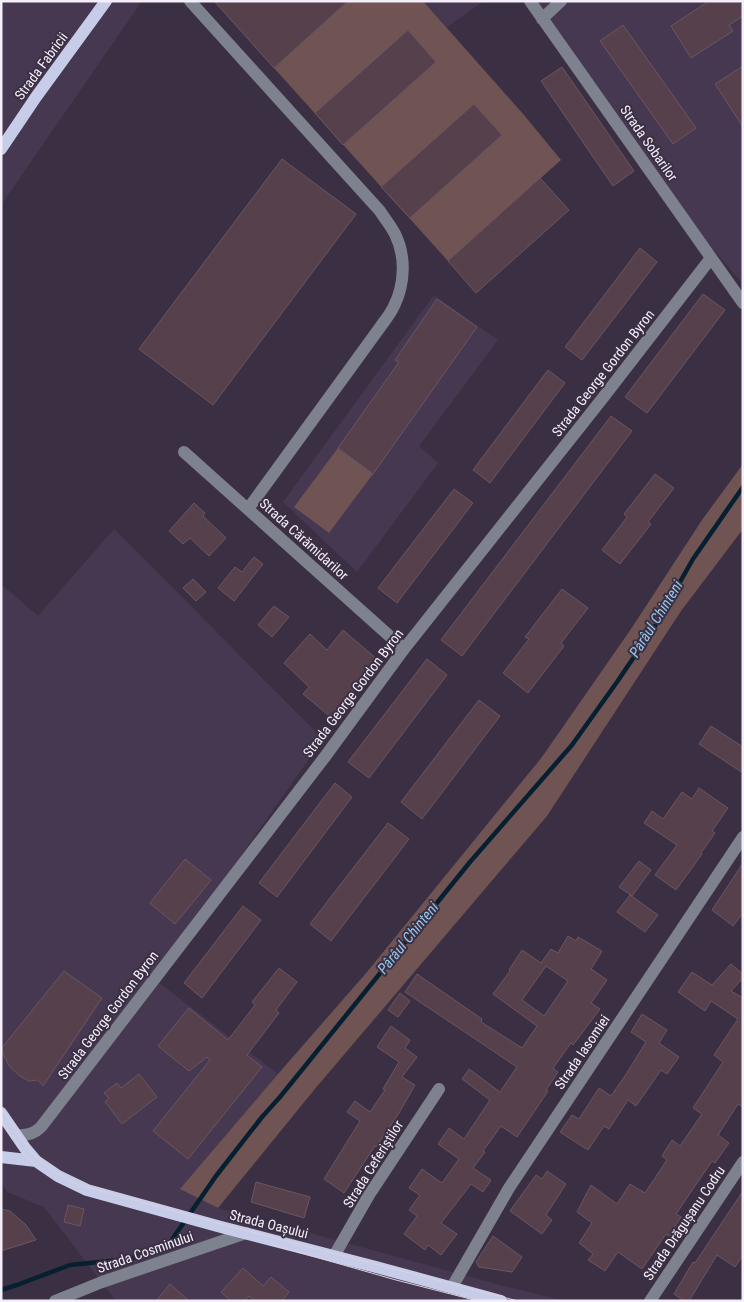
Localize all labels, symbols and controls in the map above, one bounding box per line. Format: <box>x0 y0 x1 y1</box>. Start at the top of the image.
street label: Strada Fabricii <box>11 29 71 103</box>
street label: Strada Sobarilor <box>617 102 681 184</box>
street label: Strada George Gordon Byron <box>549 306 657 440</box>
street label: Strada Cărămidarilor <box>256 495 352 583</box>
water label: Pârâul Chinteni <box>625 577 687 661</box>
street label: Strada George Gordon Byron <box>300 626 406 760</box>
water label: Pârâul Chinteni <box>374 898 443 977</box>
street label: Strada George Gordon Byron <box>55 948 161 1082</box>
street label: Strada Iasomiei <box>551 1012 613 1092</box>
street label: Strada Ceferiștilor <box>340 1117 407 1211</box>
street label: Strada Drăgușanu Codru <box>640 1163 729 1284</box>
street label: Strada Oașului <box>228 1207 310 1242</box>
street label: Strada Cosminului <box>95 1228 195 1276</box>

